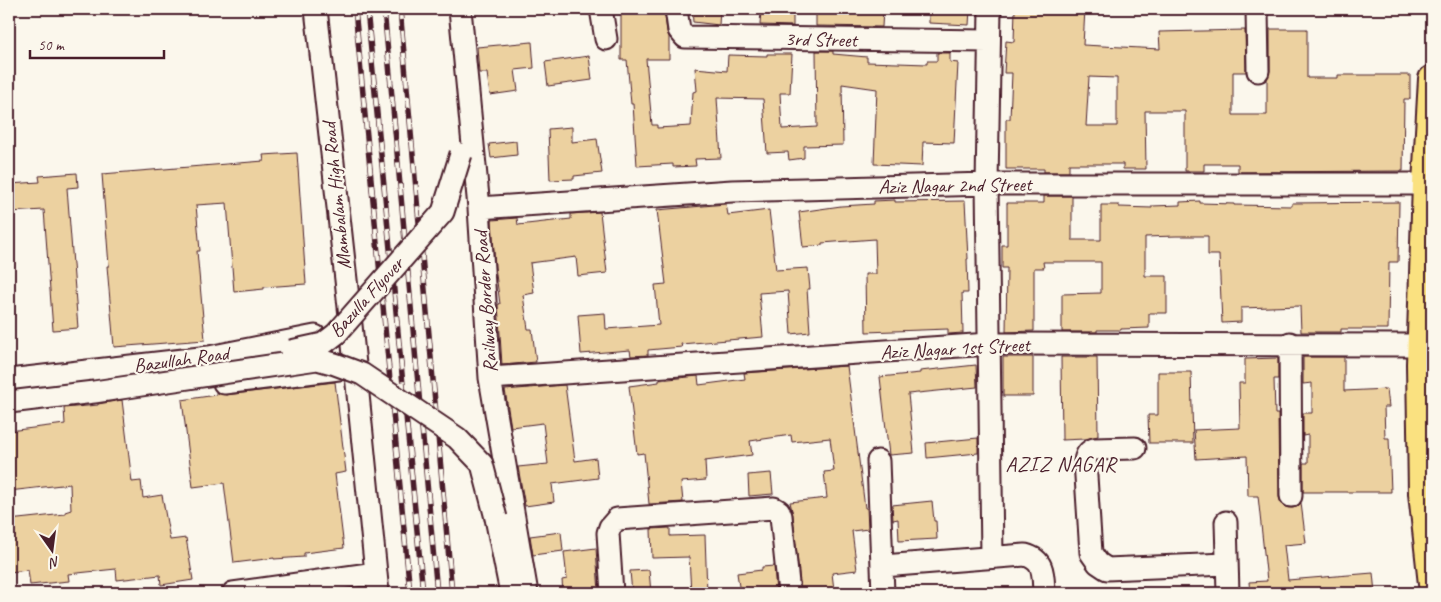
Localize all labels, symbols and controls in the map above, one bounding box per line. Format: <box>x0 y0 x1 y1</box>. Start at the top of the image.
street label: 3rd Street <box>785 26 860 53</box>
scale bar <box>30 28 164 60</box>
text: 50 m <box>38 36 65 55</box>
street label: Mambalam High Road <box>316 118 357 271</box>
street label: Aziz Nagar 2nd Street <box>878 172 1034 199</box>
street label: Railway Border Road <box>468 227 503 374</box>
street label: Bazulla Flyover <box>324 251 410 343</box>
street label: Aziz Nagar 1st Street <box>880 332 1033 365</box>
street label: Bazullah Road <box>132 340 233 379</box>
district label: AZIZ NAGAR <box>1006 451 1118 477</box>
north arrow <box>28 524 78 574</box>
text: N <box>47 553 61 572</box>

